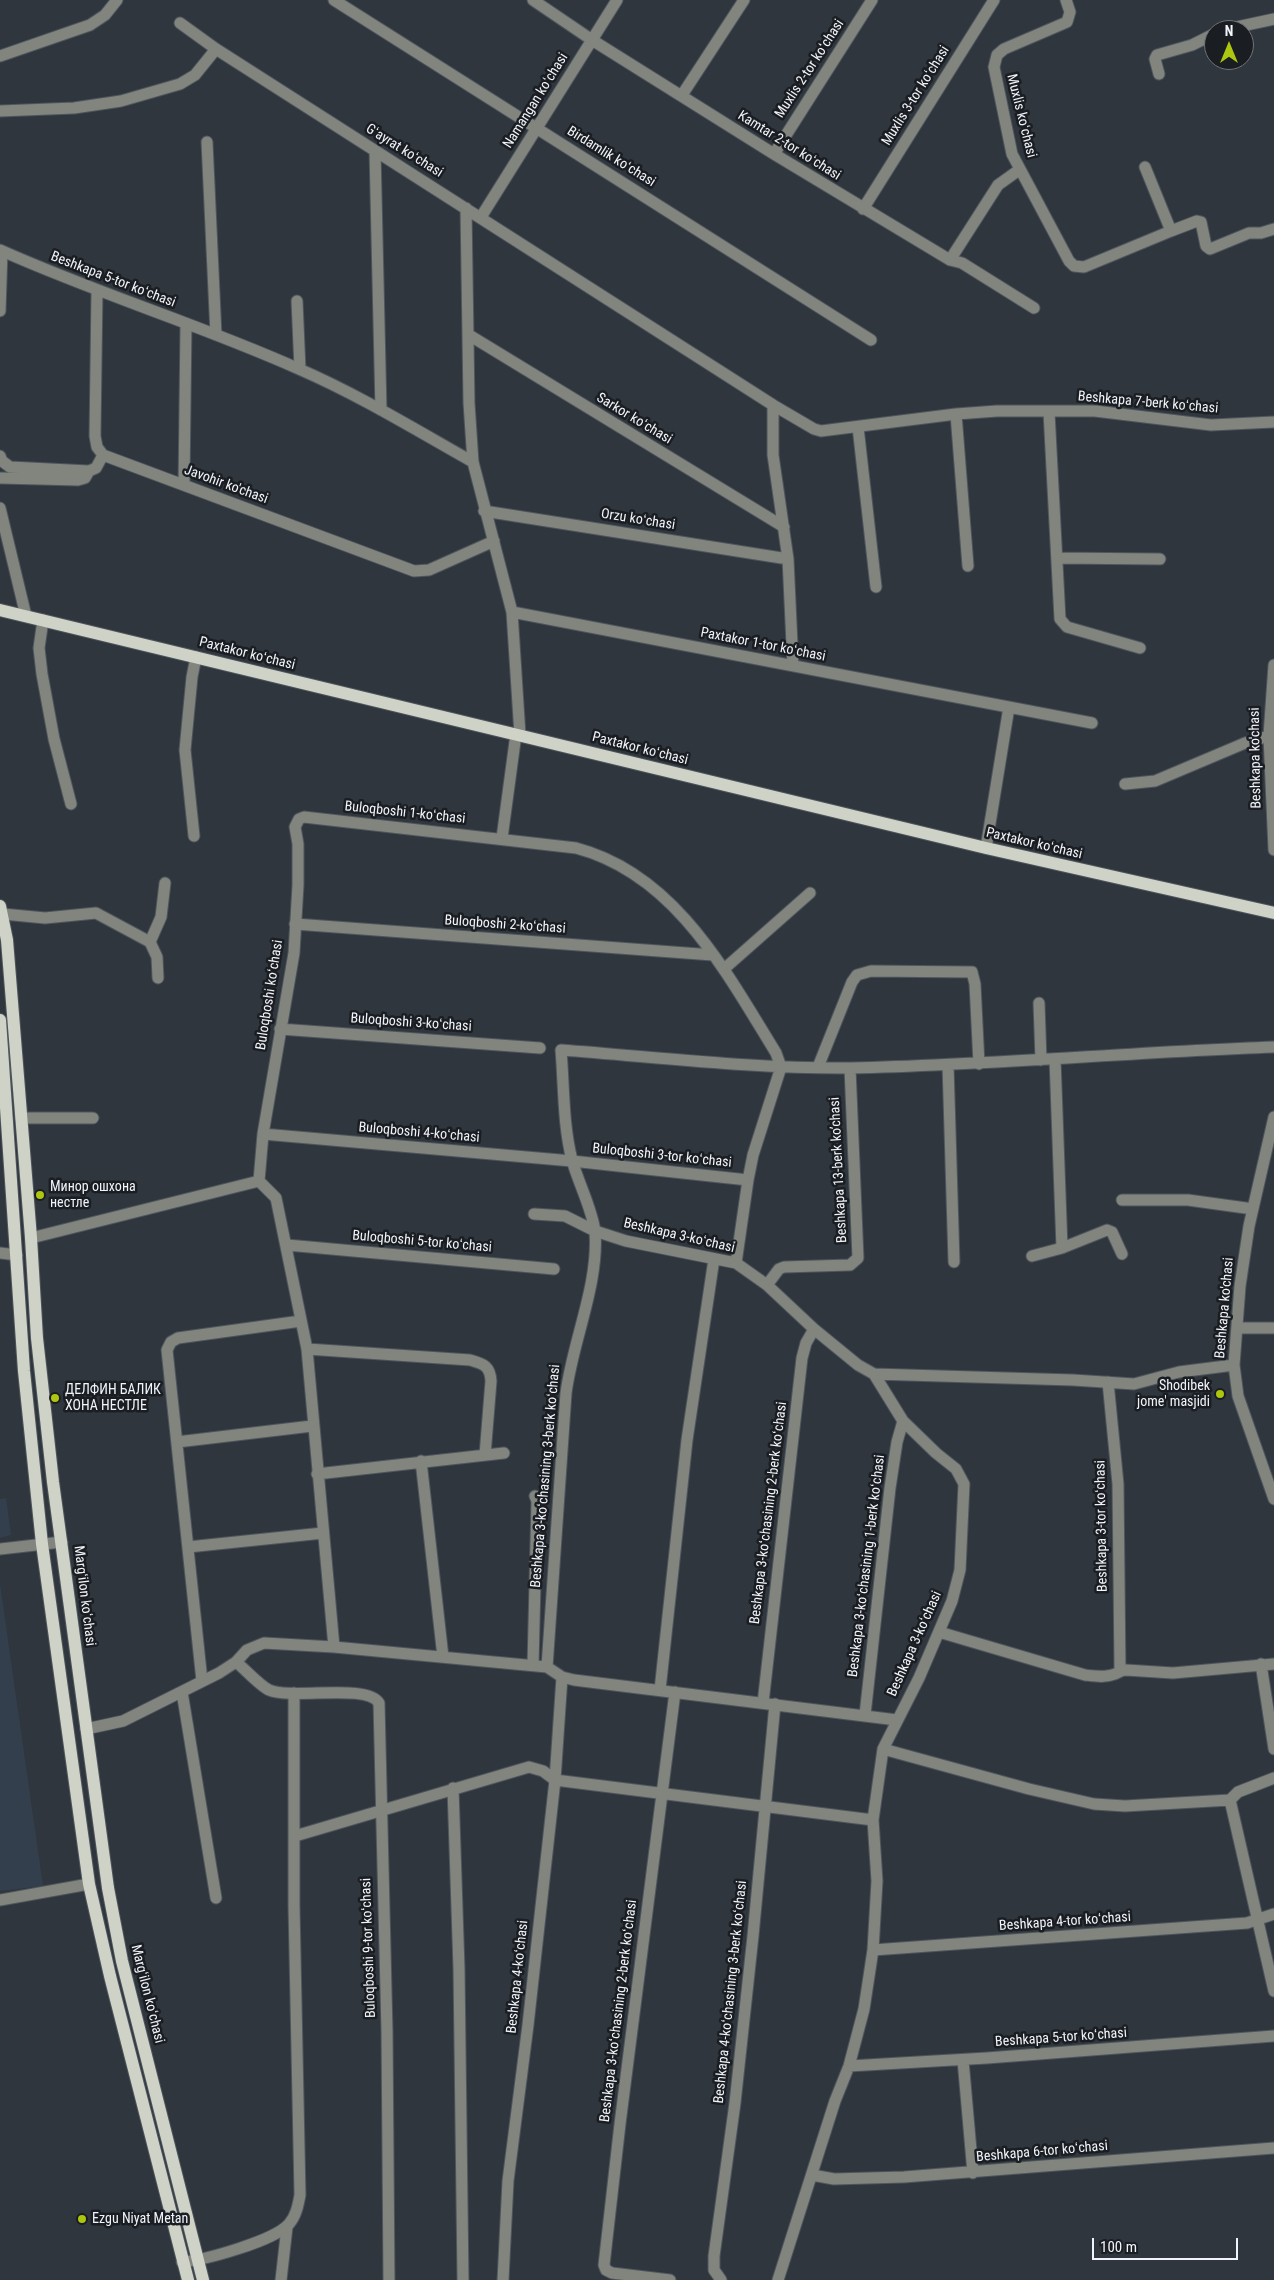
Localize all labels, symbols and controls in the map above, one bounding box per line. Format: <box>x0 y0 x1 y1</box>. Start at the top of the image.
street label: Muxlis 2-tor koʻchasi <box>772 16 848 122</box>
north arrow <box>1204 20 1254 70</box>
text: N <box>1225 23 1233 39</box>
street label: Muxlis 3-tor koʻchasi <box>879 43 953 149</box>
street label: Namangan koʻchasi <box>500 50 572 152</box>
street label: Muxlis koʻchasi <box>1003 72 1039 160</box>
street label: Kamtar 2-tor koʻchasi <box>734 108 844 184</box>
street label: Gʻayrat koʻchasi <box>362 121 446 181</box>
street label: Birdamlik koʻchasi <box>564 123 658 191</box>
street label: Beshkapa 5-tor koʻchasi <box>48 248 178 312</box>
street label: Beshkapa 7-berk koʻchasi <box>1077 388 1219 418</box>
street label: Sarkor koʻchasi <box>593 390 675 448</box>
street label: Javohir ko'chasi <box>182 462 270 508</box>
street label: Orzu koʻchasi <box>600 506 676 534</box>
street label: Paxtakor 1-tor koʻchasi <box>699 625 827 665</box>
street label: Paxtakor koʻchasi <box>197 634 297 674</box>
street label: Beshkapa ko'chasi <box>1247 707 1265 809</box>
street label: Paxtakor koʻchasi <box>590 729 690 769</box>
street label: Buloqboshi 1-koʻchasi <box>344 798 466 828</box>
street label: Paxtakor koʻchasi <box>984 825 1084 863</box>
street label: Buloqboshi 2-koʻchasi <box>444 912 566 938</box>
street label: Buloqboshi koʻchasi <box>253 939 287 1051</box>
street label: Buloqboshi 3-koʻchasi <box>350 1010 472 1036</box>
street label: Beshkapa 13-berk koʼchasi <box>827 1097 851 1243</box>
street label: Buloqboshi 4-koʻchasi <box>358 1119 480 1147</box>
street label: Buloqboshi 3-tor koʻchasi <box>591 1140 733 1172</box>
place label: Минор ошхона нестле <box>50 1179 136 1212</box>
marker: Минор ошхона нестле <box>34 1189 46 1201</box>
street label: Beshkapa 3-koʻchasi <box>622 1215 736 1257</box>
street label: Buloqboshi 5-tor koʻchasi <box>352 1228 492 1256</box>
street label: Beshkapa ko'chasi <box>1212 1257 1238 1359</box>
street label: Beshkapa 3-koʻchasining 3-berk koʻchasi <box>528 1364 564 1588</box>
place label: Shodibek jome' masjidi <box>1137 1378 1210 1410</box>
place label: ДЕЛФИН БАЛИК ХОНА НЕСТЛЕ <box>65 1382 161 1414</box>
marker: Shodibek jome' masjidi <box>1214 1388 1226 1400</box>
marker: ДЕЛФИН БАЛИК ХОНА НЕСТЛЕ <box>49 1392 61 1404</box>
street label: Beshkapa 3-koʻchasining 2-berk koʻchasi <box>747 1401 791 1625</box>
street label: Beshkapa 3-koʻchasining 1-berk koʻchasi <box>845 1454 889 1678</box>
street label: Beshkapa 3-tor koʻchasi <box>1092 1460 1112 1592</box>
street label: Margʻilon koʻchasi <box>70 1545 98 1647</box>
street label: Beshkapa 3-koʻchasi <box>884 1589 946 1699</box>
street label: Buloqboshi 9-tor koʻchasi <box>358 1878 380 2018</box>
street label: Beshkapa 4-koʻchasining 3-berk koʻchasi <box>711 1880 751 2104</box>
street label: Beshkapa 3-koʻchasining 2-berk koʻchasi <box>597 1899 641 2123</box>
street label: Beshkapa 4-tor koʻchasi <box>999 1909 1131 1935</box>
street label: Beshkapa 4-koʻchasi <box>504 1920 532 2034</box>
street label: Margʻilon koʻchasi <box>127 1943 167 2045</box>
street label: Beshkapa 5-tor koʻchasi <box>995 2025 1127 2051</box>
street label: Beshkapa 6-tor koʻchasi <box>975 2138 1109 2166</box>
place label: Ezgu Niyat Metan <box>92 2211 188 2227</box>
marker: Ezgu Niyat Metan <box>76 2213 88 2225</box>
scale bar <box>1094 2228 1240 2260</box>
text: 100 m <box>1100 2238 1137 2256</box>

